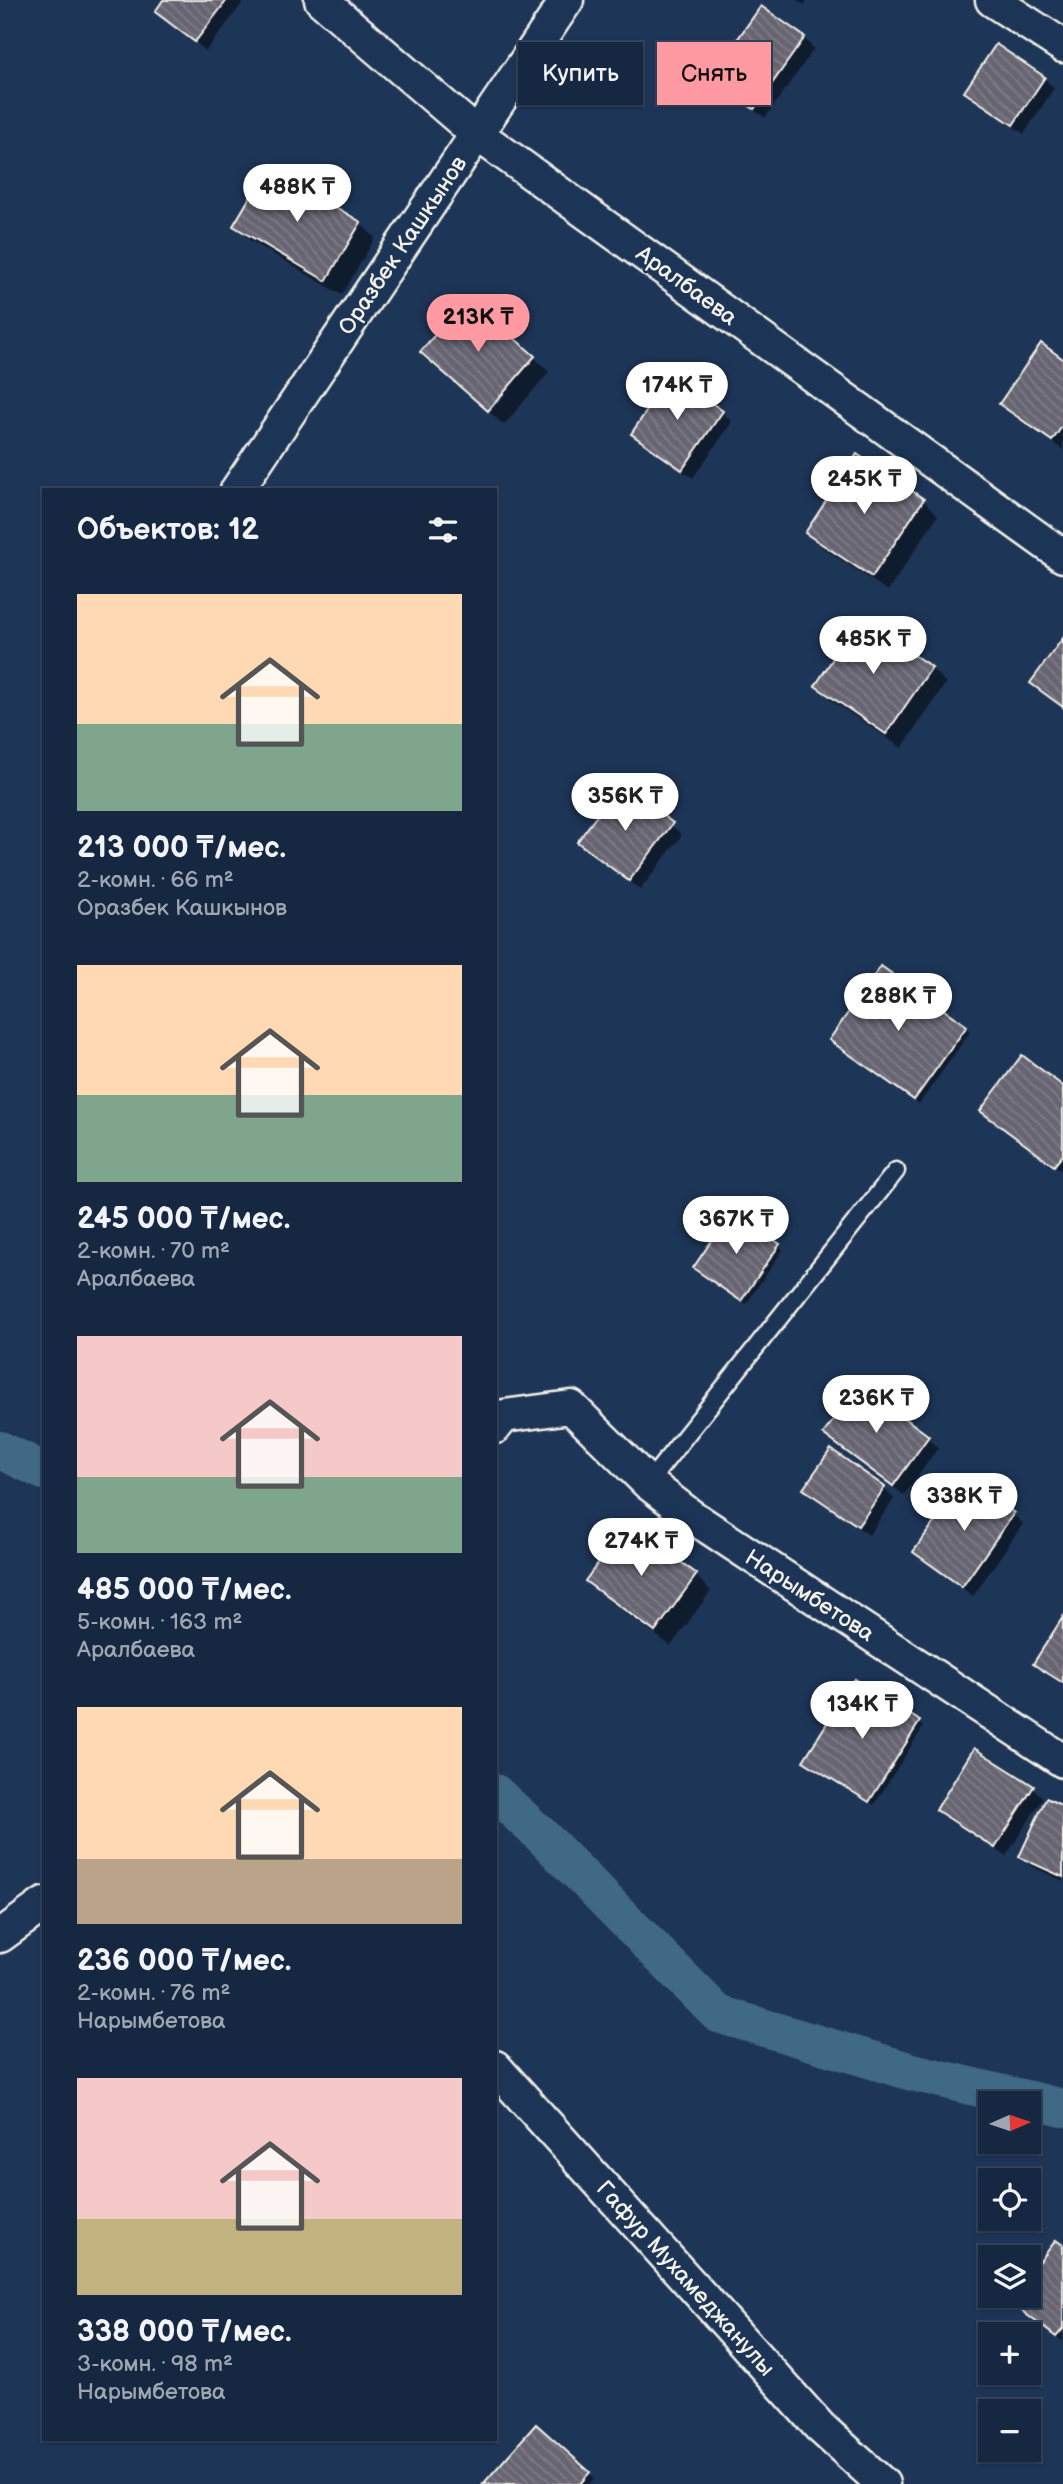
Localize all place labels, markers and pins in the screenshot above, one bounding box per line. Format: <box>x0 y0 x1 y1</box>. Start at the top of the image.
pin: 488K ₸ <box>240 164 354 224</box>
pin: 213K ₸ <box>421 294 535 354</box>
pin: 174K ₸ <box>620 362 734 422</box>
pin: 245K ₸ <box>807 456 921 516</box>
pin: 485K ₸ <box>816 616 930 676</box>
pin: 356K ₸ <box>568 774 682 833</box>
pin: 288K ₸ <box>841 974 955 1033</box>
pin: 367K ₸ <box>679 1196 793 1256</box>
pin: 236K ₸ <box>819 1376 933 1435</box>
pin: 338K ₸ <box>907 1474 1021 1533</box>
pin: 274K ₸ <box>584 1518 698 1578</box>
pin: 134K ₸ <box>805 1682 919 1741</box>

